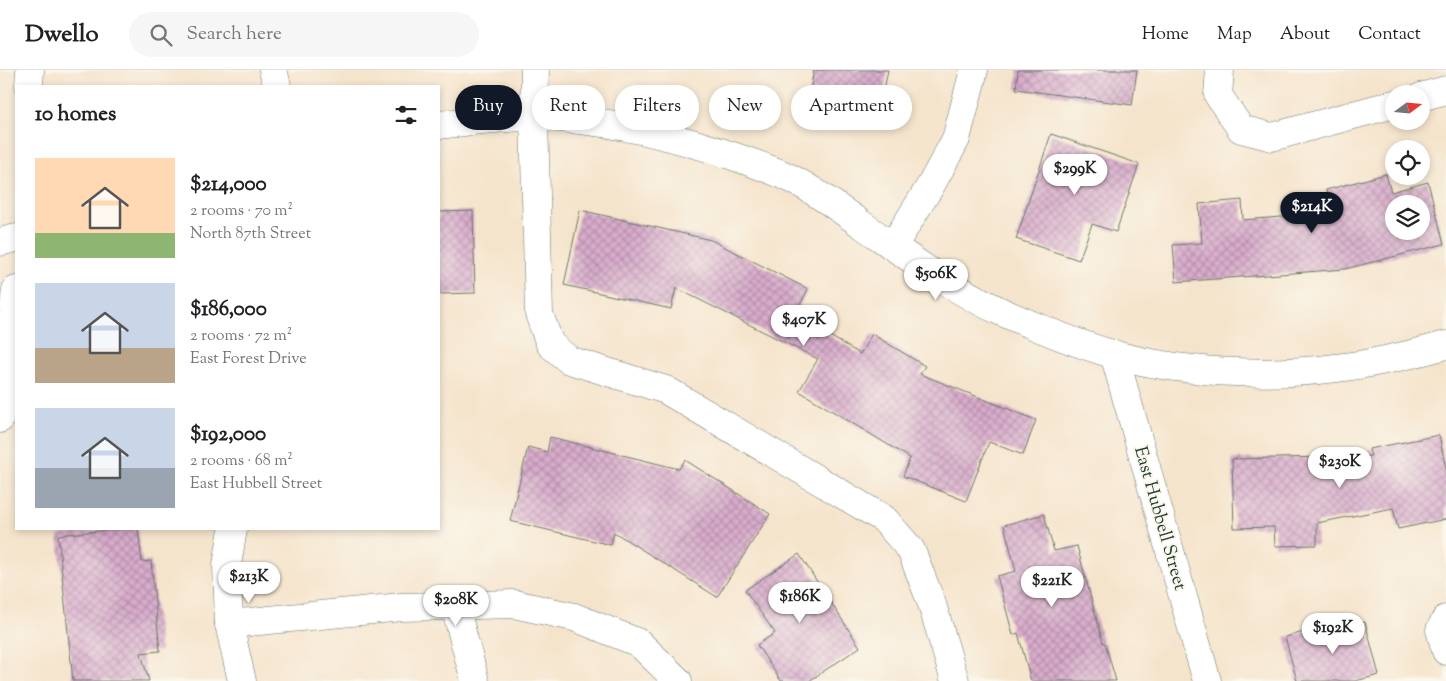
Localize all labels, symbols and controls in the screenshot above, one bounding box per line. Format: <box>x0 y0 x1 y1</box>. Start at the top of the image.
search box <box>129 12 479 57</box>
text: Dwello <box>25 18 99 52</box>
icon: search <box>147 21 175 49</box>
text: Search here <box>187 21 282 48</box>
text: Home <box>1142 22 1189 48</box>
text: Map <box>1217 22 1252 48</box>
text: About <box>1280 22 1330 48</box>
text: Contact <box>1358 22 1421 48</box>
chip: Buy <box>455 85 522 130</box>
chip: Rent <box>532 85 605 130</box>
chip: Filters <box>615 85 699 130</box>
chip: New <box>709 85 781 130</box>
chip: Apartment <box>791 85 912 130</box>
north arrow <box>1385 85 1430 130</box>
map controls <box>1385 85 1430 240</box>
text: 10 homes <box>35 100 116 130</box>
icon: filters <box>392 101 420 129</box>
button: locate <box>1385 140 1430 185</box>
pin: $299K <box>1040 154 1110 196</box>
text: $299K <box>1053 158 1097 181</box>
text: $214,000 <box>190 170 267 200</box>
icon: home <box>75 178 135 238</box>
pin: $214K <box>1277 191 1347 234</box>
button: layers <box>1385 195 1430 240</box>
text: $214K <box>1291 196 1333 219</box>
text: 2 rooms · 70 m² <box>190 200 293 223</box>
text: North 87th Street <box>190 223 311 246</box>
pin: $506K <box>901 258 971 301</box>
text: $506K <box>915 263 957 286</box>
text: $186,000 <box>190 295 267 325</box>
icon: home <box>75 303 135 363</box>
pin: $407K <box>769 304 839 347</box>
text: $407K <box>782 309 826 332</box>
text: 2 rooms · 72 m² <box>190 325 292 348</box>
text: East Forest Drive <box>190 348 307 371</box>
text: $192,000 <box>190 420 266 450</box>
icon: home <box>75 428 135 488</box>
street label: East Hubbell Street <box>1126 443 1192 594</box>
pin: $230K <box>1305 446 1375 489</box>
text: 2 rooms · 68 m² <box>190 450 293 473</box>
text: $230K <box>1319 451 1361 474</box>
text: East Hubbell Street <box>190 473 322 496</box>
pin: $213K <box>214 562 284 604</box>
text: $213K <box>229 566 269 589</box>
pin: $221K <box>1017 566 1087 608</box>
text: $221K <box>1032 570 1072 593</box>
pin: $186K <box>765 582 835 624</box>
pin: $208K <box>421 584 491 627</box>
text: $186K <box>779 586 821 609</box>
text: $208K <box>434 589 478 612</box>
pin: $192K <box>1298 612 1368 655</box>
text: $192K <box>1313 617 1353 640</box>

